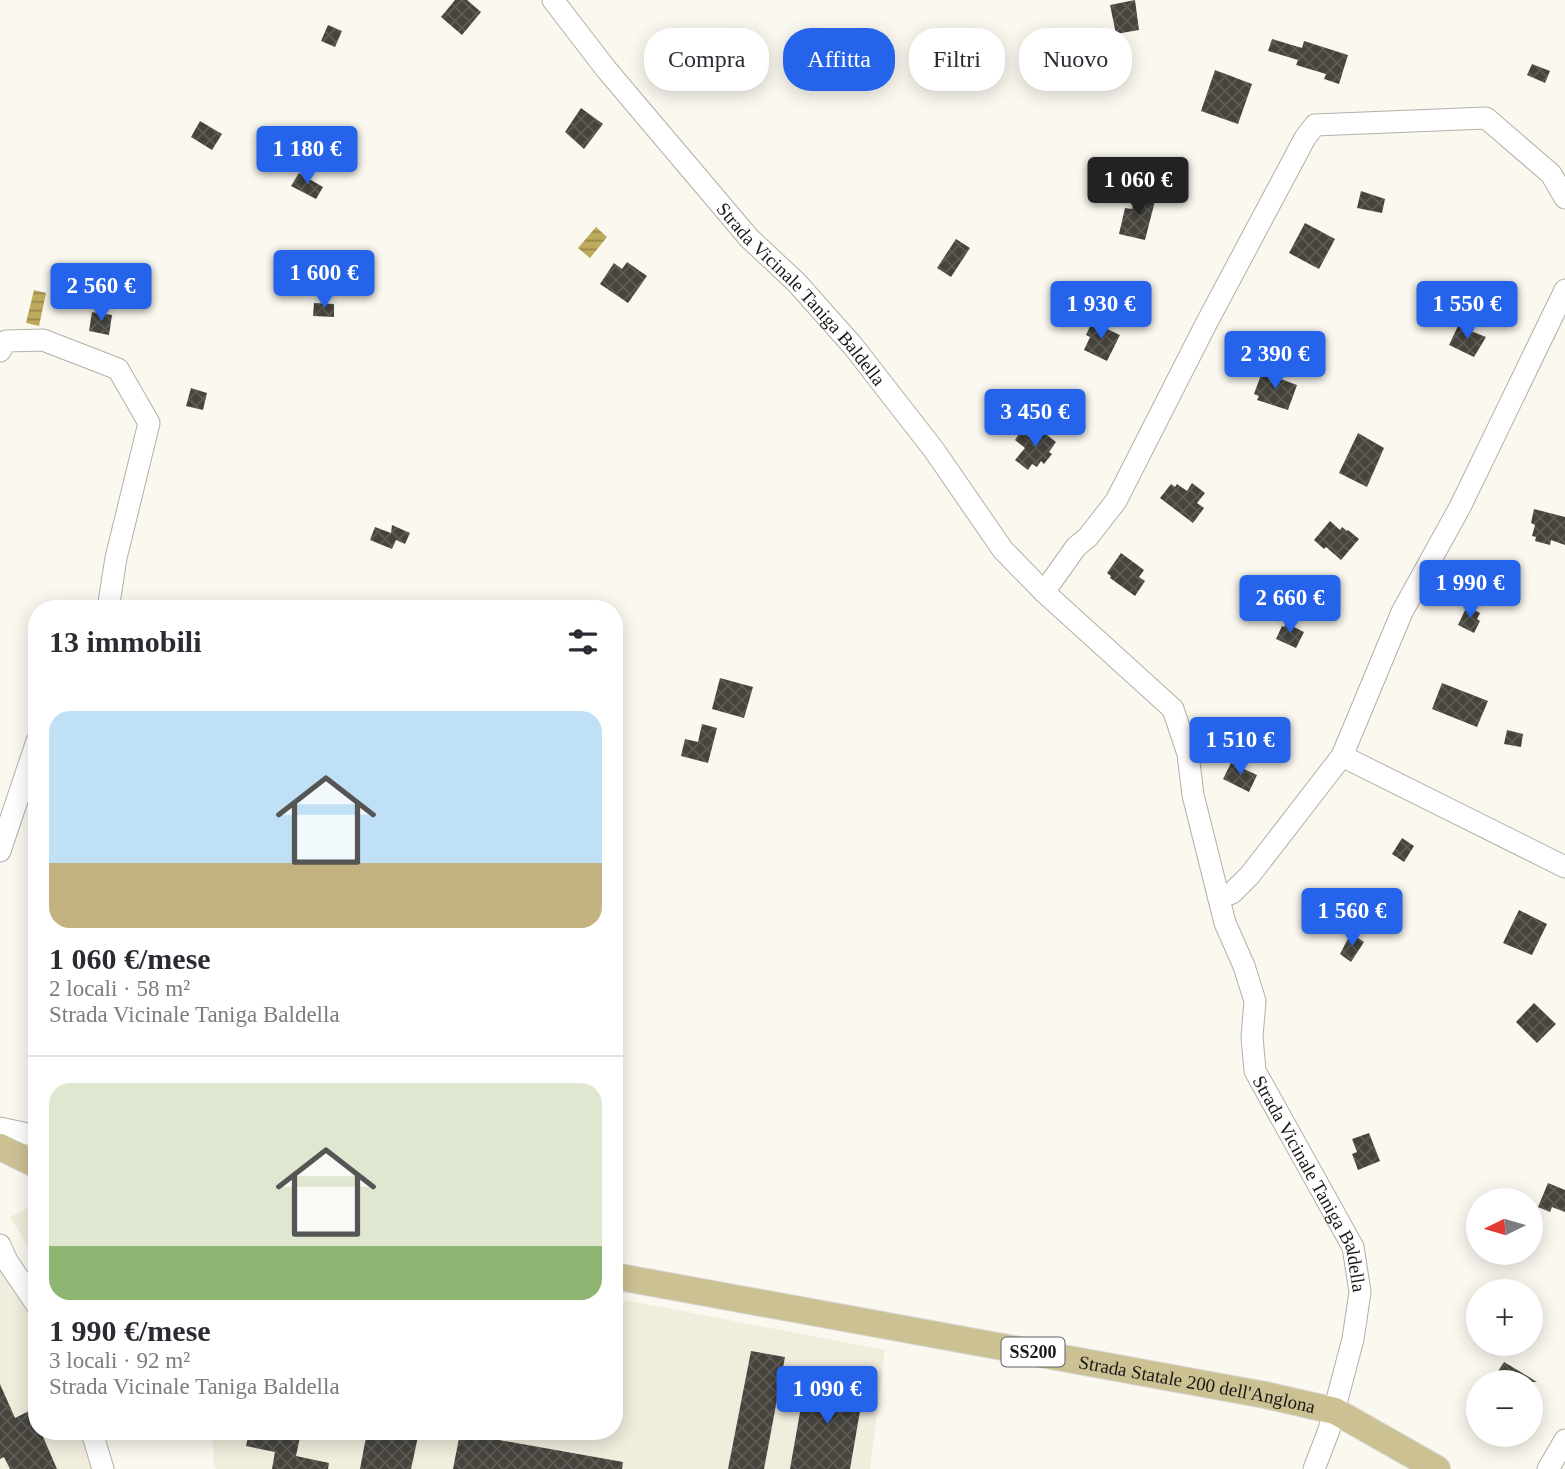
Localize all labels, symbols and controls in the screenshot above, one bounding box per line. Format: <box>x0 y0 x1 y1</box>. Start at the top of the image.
chip: Compra <box>644 28 769 91</box>
chip: Affitta <box>783 28 895 91</box>
chip: Filtri <box>909 28 1005 91</box>
chip: Nuovo <box>1019 28 1132 91</box>
pin: 1 180 € <box>242 127 372 186</box>
text: 1 180 € <box>273 136 342 161</box>
pin: 1 060 € <box>1073 158 1203 217</box>
text: 1 060 € <box>1104 167 1173 192</box>
street label: Strada Vicinale Taniga Baldella <box>713 198 890 390</box>
pin: 1 600 € <box>259 250 389 310</box>
text: 1 600 € <box>290 260 359 285</box>
pin: 2 560 € <box>36 264 166 323</box>
text: 2 560 € <box>67 273 136 298</box>
pin: 1 930 € <box>1036 282 1166 341</box>
pin: 1 550 € <box>1402 282 1532 341</box>
text: 1 930 € <box>1067 291 1136 316</box>
text: 1 550 € <box>1433 291 1502 316</box>
pin: 2 390 € <box>1210 332 1340 391</box>
text: 2 390 € <box>1241 341 1310 366</box>
pin: 3 450 € <box>970 390 1100 449</box>
text: 3 450 € <box>1001 399 1070 424</box>
pin: 1 990 € <box>1405 560 1535 620</box>
text: 1 990 € <box>1436 570 1505 595</box>
pin: 2 660 € <box>1225 576 1355 635</box>
text: 2 660 € <box>1256 585 1325 610</box>
icon: filters <box>564 623 602 661</box>
text: 13 immobili <box>49 625 202 658</box>
pin: 1 510 € <box>1175 718 1305 777</box>
text: 1 510 € <box>1206 727 1275 752</box>
icon: home <box>263 757 389 883</box>
pin: 1 560 € <box>1287 888 1417 948</box>
text: 1 560 € <box>1318 898 1387 923</box>
text: 1 060 €/mese <box>49 942 211 975</box>
text: 2 locali · 58 m² <box>49 976 190 1001</box>
text: Strada Vicinale Taniga Baldella <box>49 1002 340 1027</box>
street label: Strada Vicinale Taniga Baldella <box>1249 1072 1370 1294</box>
icon: home <box>263 1129 389 1255</box>
north arrow <box>1466 1188 1544 1265</box>
map controls <box>1466 1188 1543 1447</box>
button: + <box>1466 1279 1543 1356</box>
text: 1 990 €/mese <box>49 1314 211 1347</box>
road number: SS200 <box>1002 1338 1064 1366</box>
text: 3 locali · 92 m² <box>49 1348 190 1373</box>
street label: Strada Statale 200 dell'Anglona <box>1077 1351 1318 1417</box>
pin: 1 090 € <box>762 1366 892 1426</box>
button: − <box>1466 1370 1543 1447</box>
text: Strada Vicinale Taniga Baldella <box>49 1374 340 1399</box>
text: 1 090 € <box>793 1376 862 1401</box>

